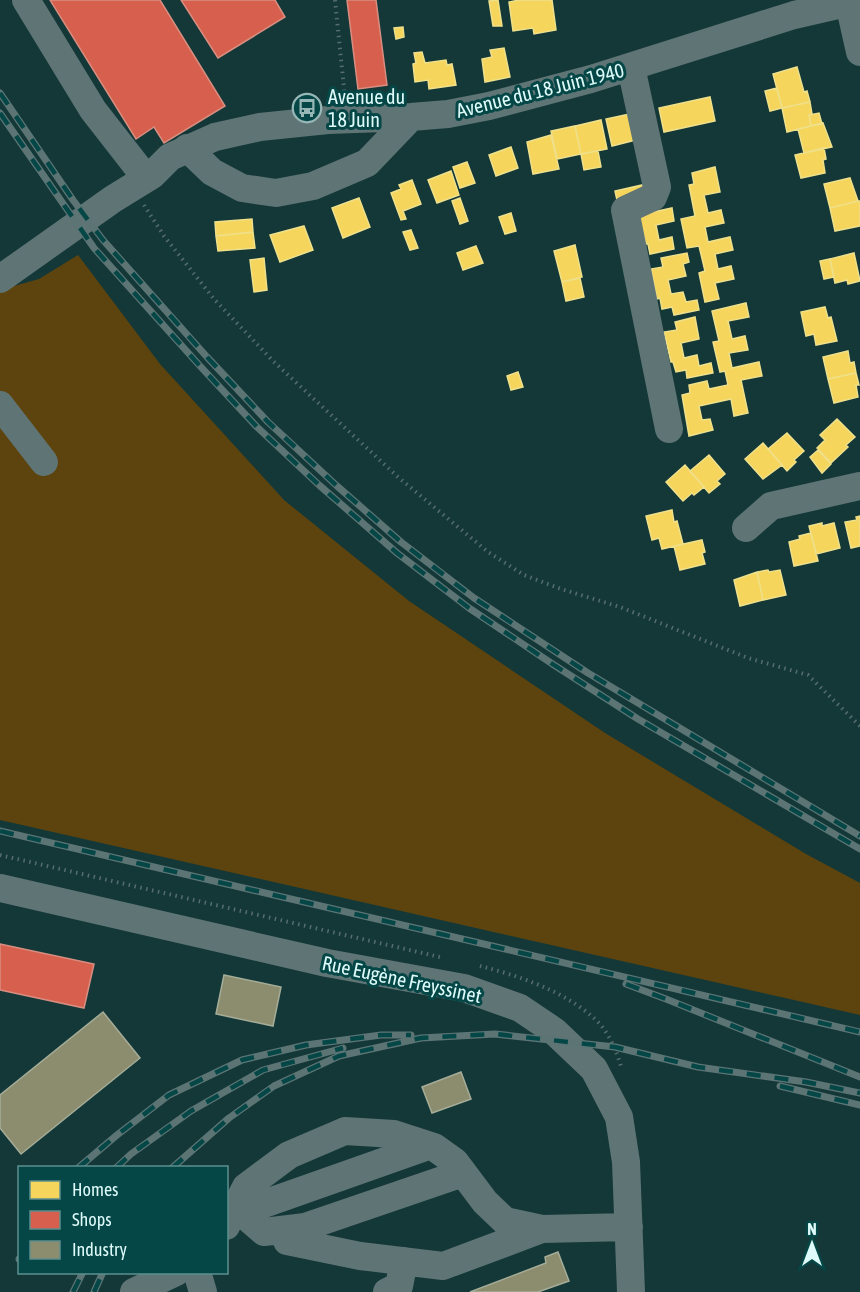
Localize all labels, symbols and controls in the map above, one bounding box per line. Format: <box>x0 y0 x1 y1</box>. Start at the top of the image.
street label: Avenue du 18 Juin 1940 <box>454 58 626 122</box>
place label: Avenue du 18 Juin <box>328 85 405 131</box>
bus stop icon: Avenue du 18 Juin <box>291 92 323 124</box>
street label: Rue Eugène Freyssinet <box>320 951 484 1007</box>
legend <box>18 1166 228 1274</box>
text: Homes <box>72 1179 118 1200</box>
text: Shops <box>72 1209 112 1230</box>
north arrow <box>782 1214 842 1274</box>
text: N <box>807 1220 817 1238</box>
text: Industry <box>72 1239 127 1260</box>

